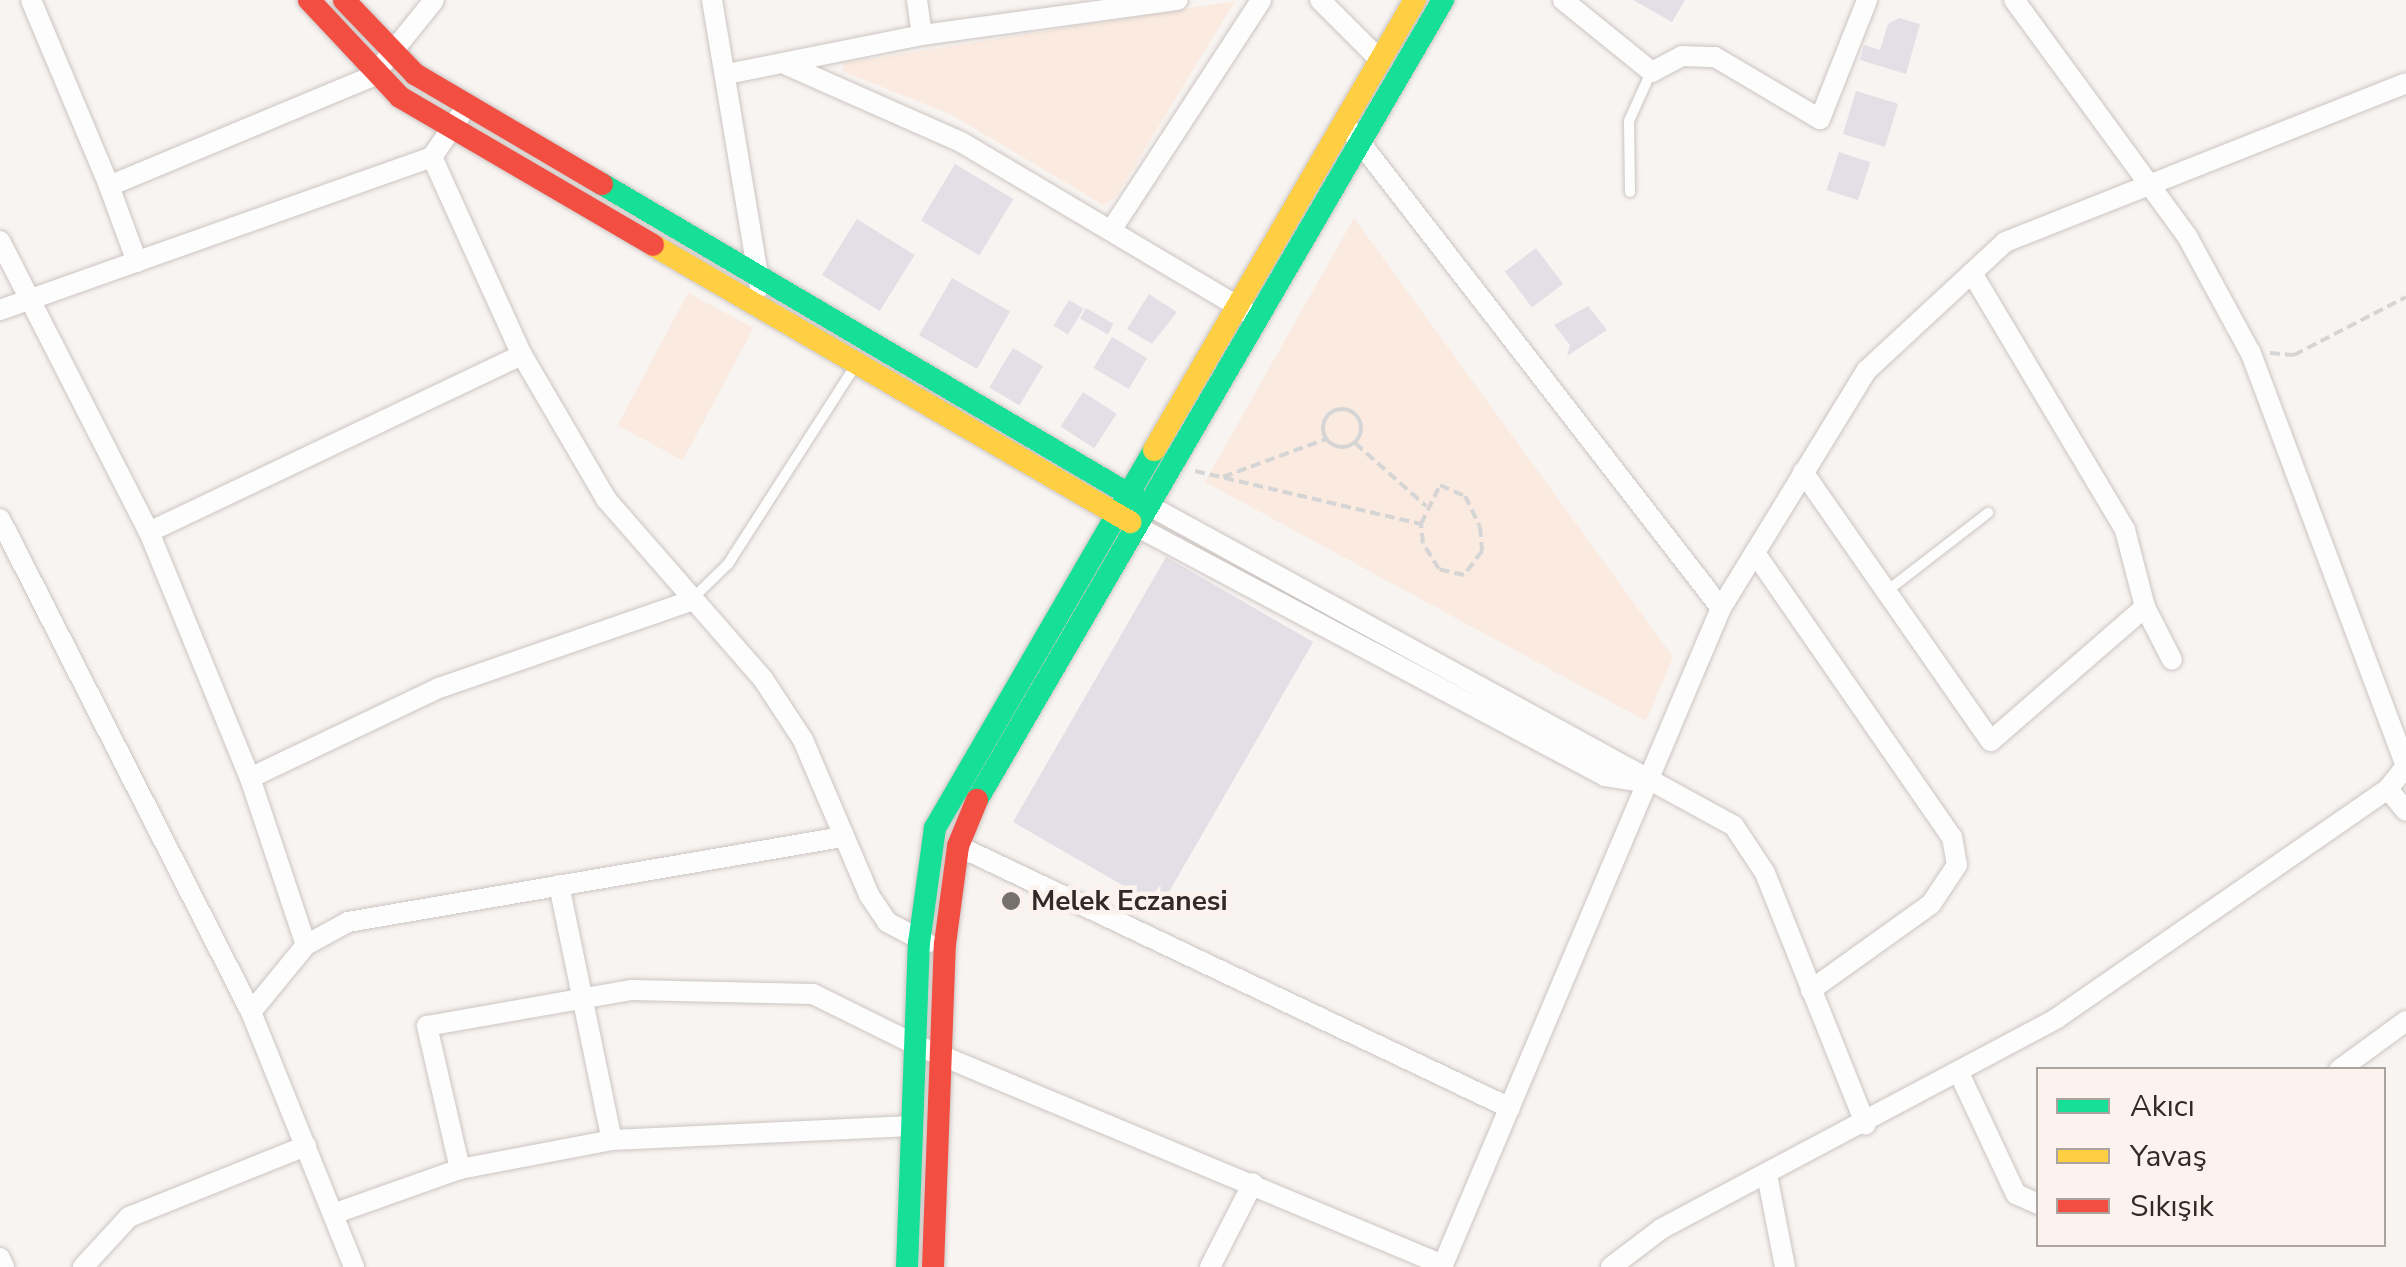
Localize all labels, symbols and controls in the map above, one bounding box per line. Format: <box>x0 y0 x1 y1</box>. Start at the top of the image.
place label: Melek Eczanesi <box>1031 884 1228 918</box>
marker: Melek Eczanesi <box>1000 890 1022 912</box>
legend <box>2036 1067 2386 1247</box>
text: Akıcı <box>2130 1086 2195 1127</box>
text: Yavaş <box>2130 1136 2207 1177</box>
text: Sıkışık <box>2130 1186 2214 1227</box>

